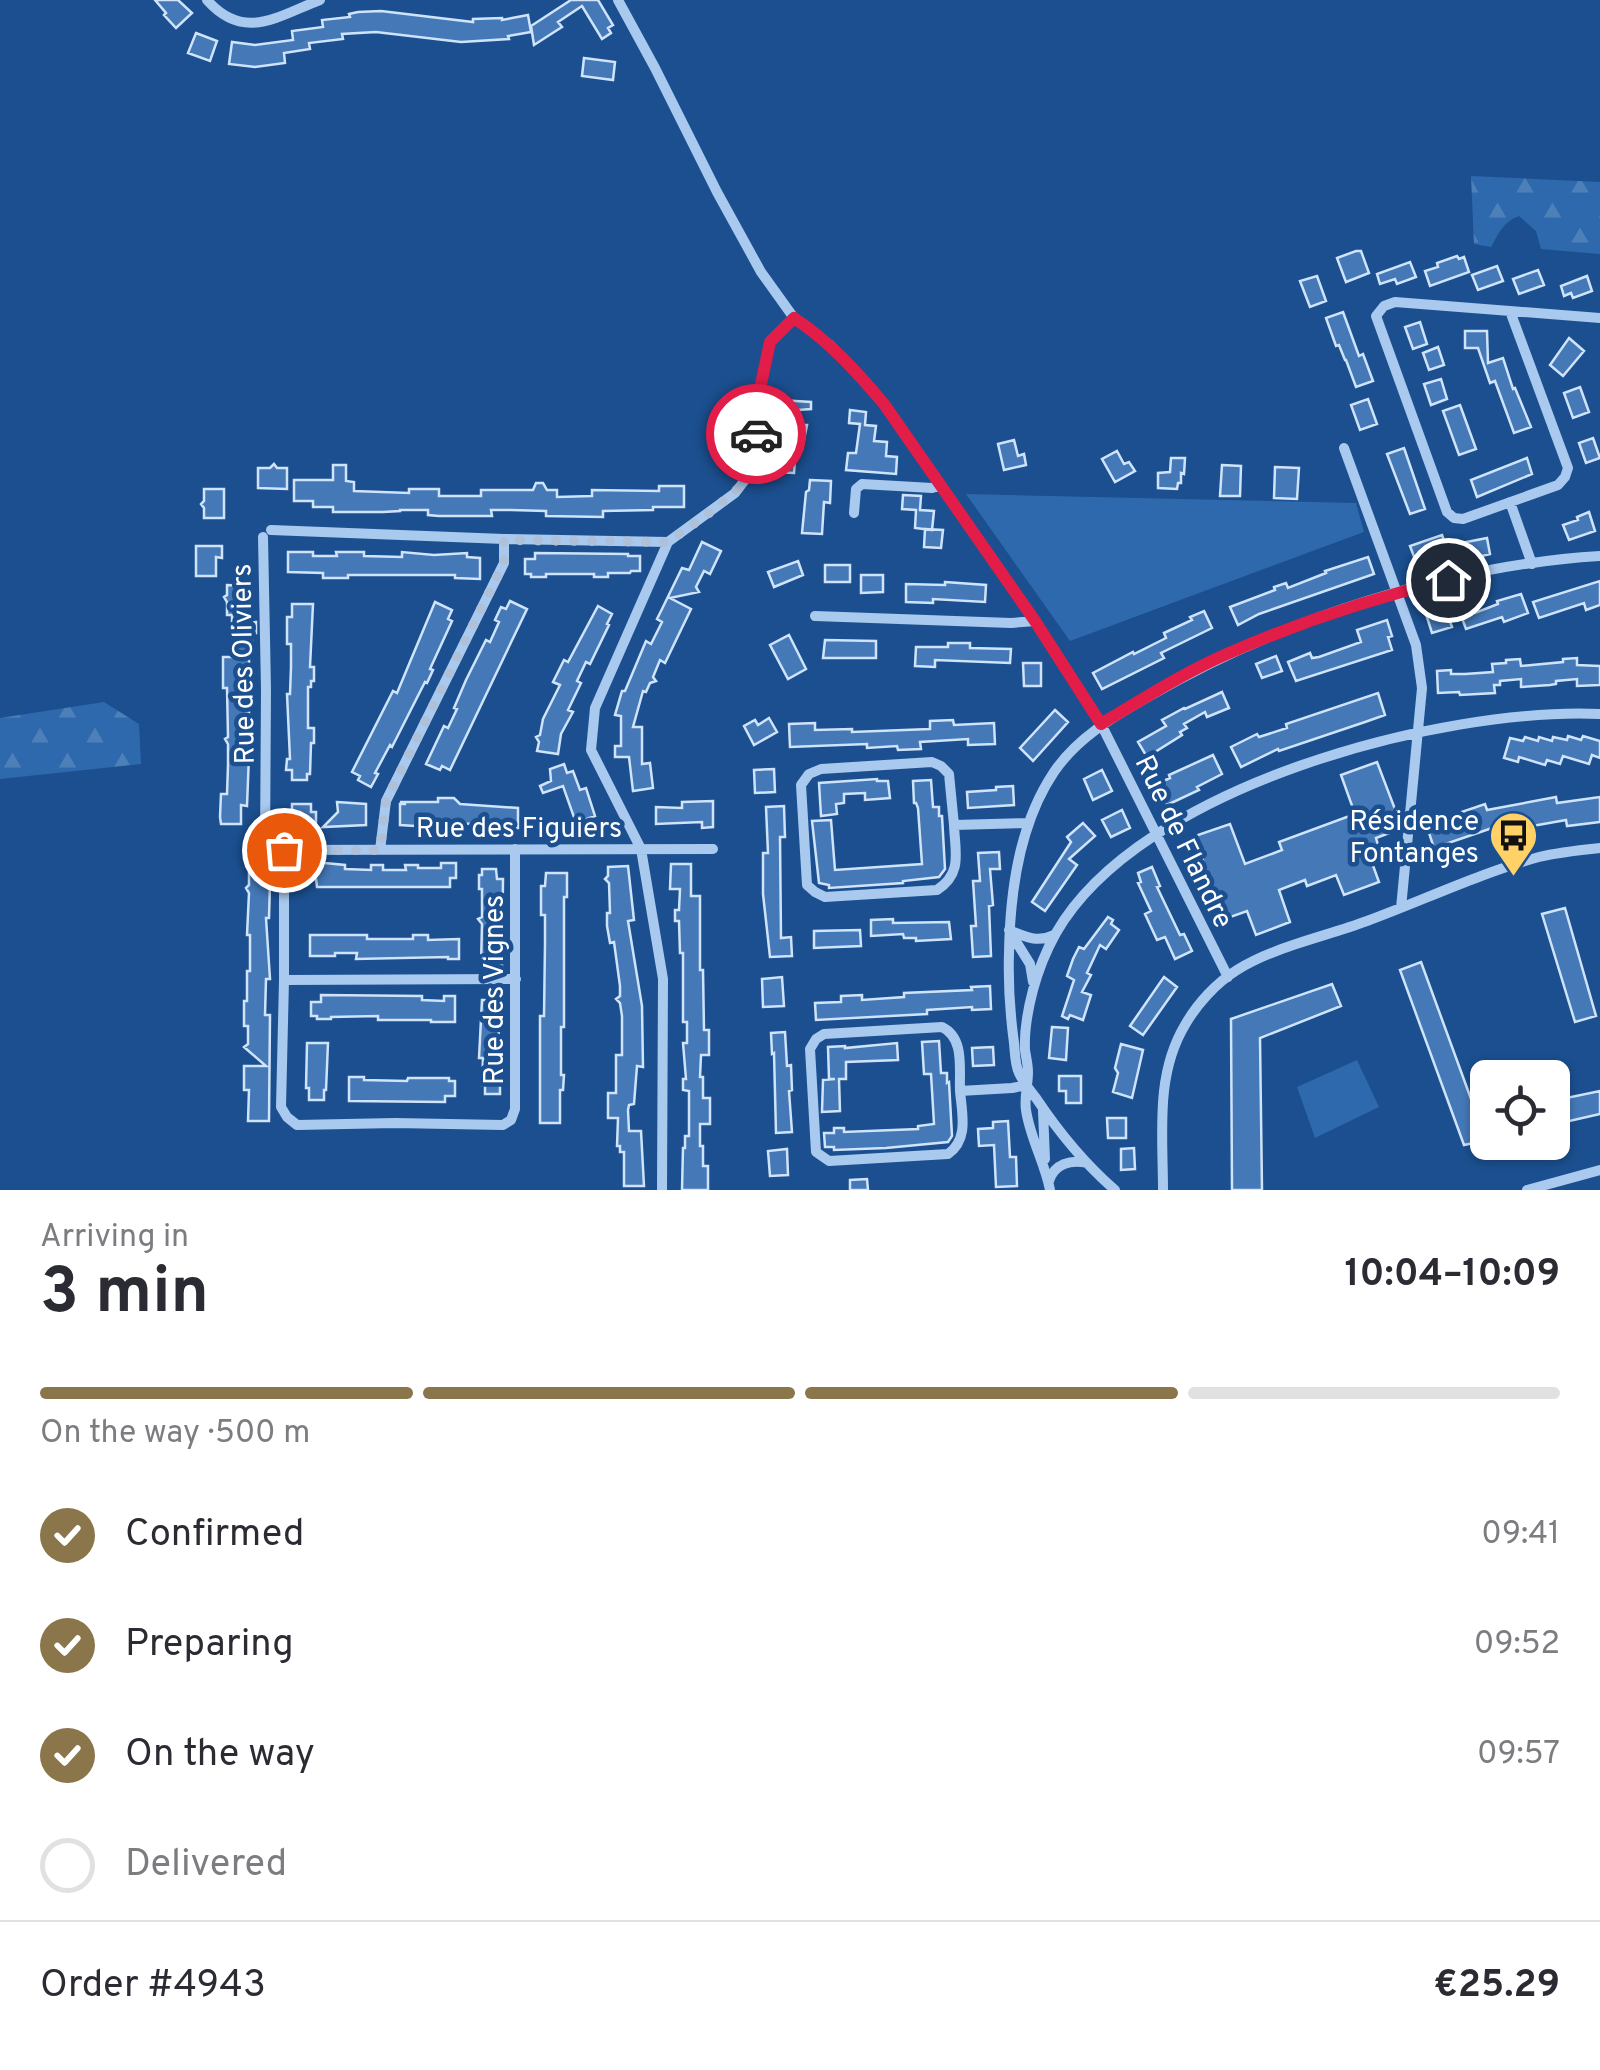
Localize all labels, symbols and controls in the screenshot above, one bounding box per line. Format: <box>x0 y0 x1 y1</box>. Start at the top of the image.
courier <box>706 384 806 484</box>
icon: car <box>729 407 784 462</box>
pin <box>1406 538 1491 623</box>
icon: home <box>1421 553 1476 608</box>
street label: Rue des Oliviers <box>225 563 265 765</box>
street label: Rue de Flandre <box>1125 750 1240 935</box>
place label: Résidence Fontanges <box>1349 805 1479 873</box>
pin <box>242 808 327 893</box>
bus stop icon: Résidence Fontanges <box>1488 810 1540 878</box>
street label: Rue des Figuiers <box>416 812 622 848</box>
icon: bag <box>257 823 312 878</box>
street label: Rue des Vignes <box>478 895 514 1085</box>
map controls <box>1470 1060 1570 1160</box>
button: locate <box>1470 1060 1570 1160</box>
text: Arriving in <box>40 1218 189 1258</box>
text: 10:04–10:09 <box>1344 1251 1560 1300</box>
text: 3 min <box>40 1254 209 1336</box>
text: On the way · 500 m <box>40 1414 310 1454</box>
icon: check <box>40 1508 95 1563</box>
text: Confirmed <box>125 1511 304 1560</box>
text: 09:41 <box>1481 1515 1560 1555</box>
icon: check <box>40 1618 95 1673</box>
text: Preparing <box>125 1621 294 1670</box>
text: 09:52 <box>1474 1625 1560 1665</box>
icon: check <box>40 1728 95 1783</box>
text: On the way <box>125 1731 315 1780</box>
text: 09:57 <box>1477 1735 1560 1775</box>
text: Delivered <box>125 1841 287 1890</box>
text: Order #4943 <box>40 1962 266 2011</box>
text: €25.29 <box>1434 1962 1560 2011</box>

